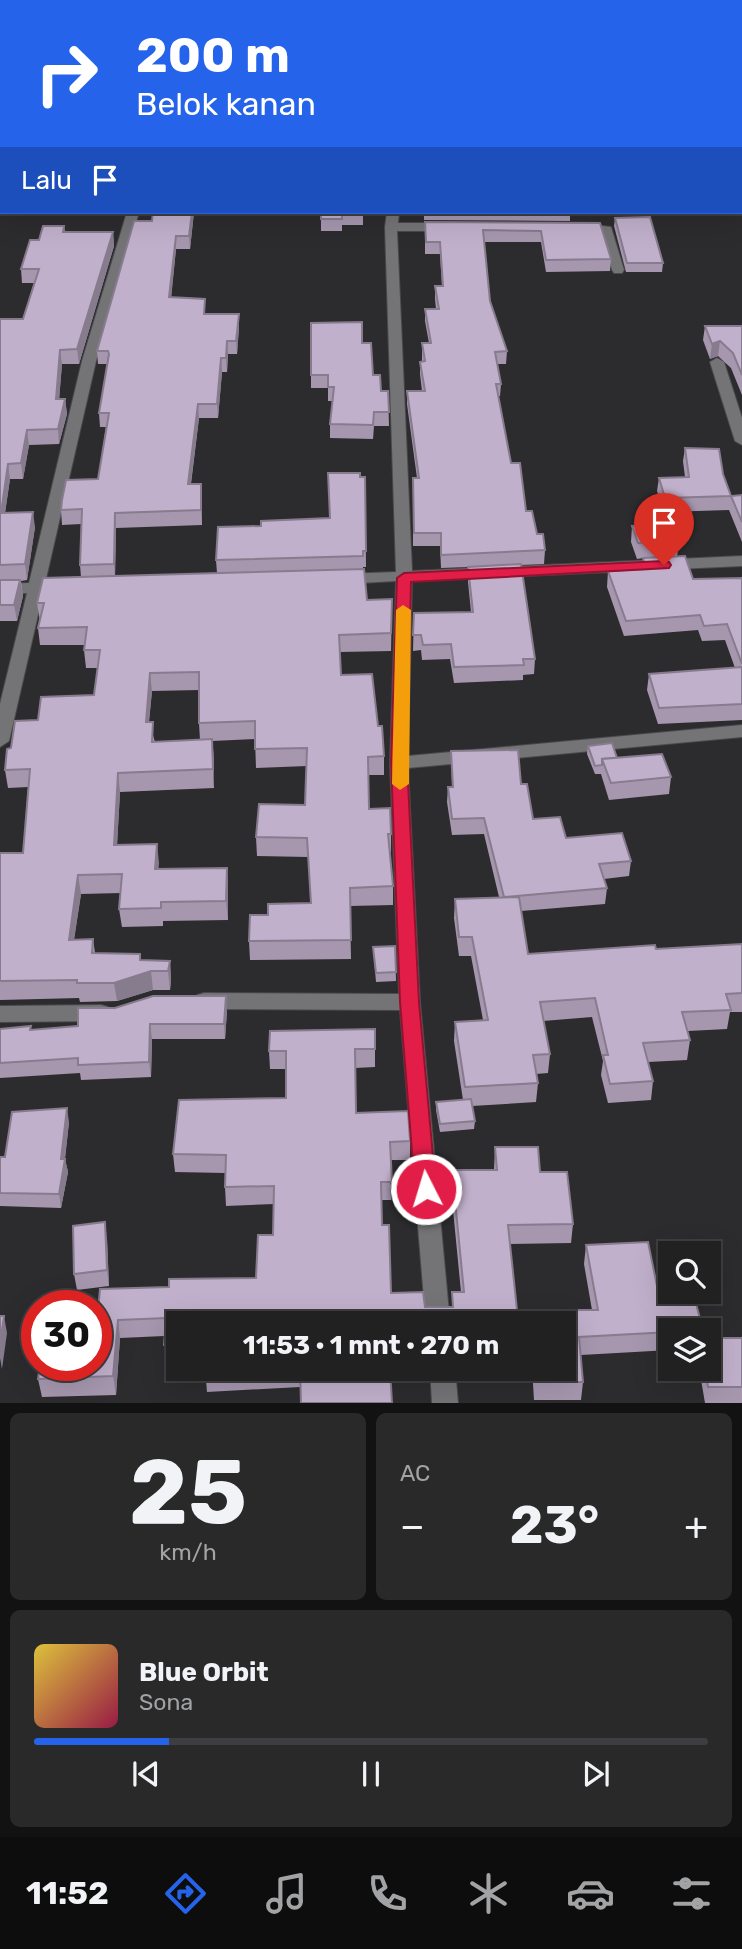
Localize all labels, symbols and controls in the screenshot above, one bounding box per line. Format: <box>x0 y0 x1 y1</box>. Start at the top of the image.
text: 200 m <box>136 26 290 84</box>
icon: right <box>21 28 112 119</box>
text: Belok kanan <box>136 85 316 123</box>
icon: arrive <box>86 161 124 199</box>
text: Lalu <box>21 165 72 196</box>
pin <box>634 493 694 565</box>
icon: arrive <box>645 504 683 542</box>
position arrow <box>389 1152 463 1226</box>
map controls <box>658 1241 721 1381</box>
button: search <box>658 1241 721 1304</box>
speed limit sign: 30 <box>21 1290 112 1381</box>
button: layers <box>658 1318 721 1381</box>
text: 11:53 · 1 mnt · 270 m <box>243 1330 499 1361</box>
text: 25 <box>129 1438 247 1546</box>
text: AC <box>400 1459 430 1487</box>
text: 23° <box>510 1494 599 1556</box>
text: − <box>400 1503 425 1549</box>
text: + <box>684 1503 708 1549</box>
text: km/h <box>159 1538 217 1566</box>
text: Blue Orbit <box>139 1657 269 1688</box>
text: Sona <box>139 1688 193 1716</box>
icon: previous <box>127 1755 165 1793</box>
icon: pause <box>352 1755 390 1793</box>
icon: next <box>577 1755 615 1793</box>
icon: directions <box>161 1869 210 1918</box>
icon: music <box>262 1869 311 1918</box>
icon: phone <box>363 1869 412 1918</box>
icon: climate <box>464 1869 513 1918</box>
icon: car <box>566 1869 615 1918</box>
icon: filters <box>667 1869 716 1918</box>
text: 11:52 <box>26 1874 109 1912</box>

